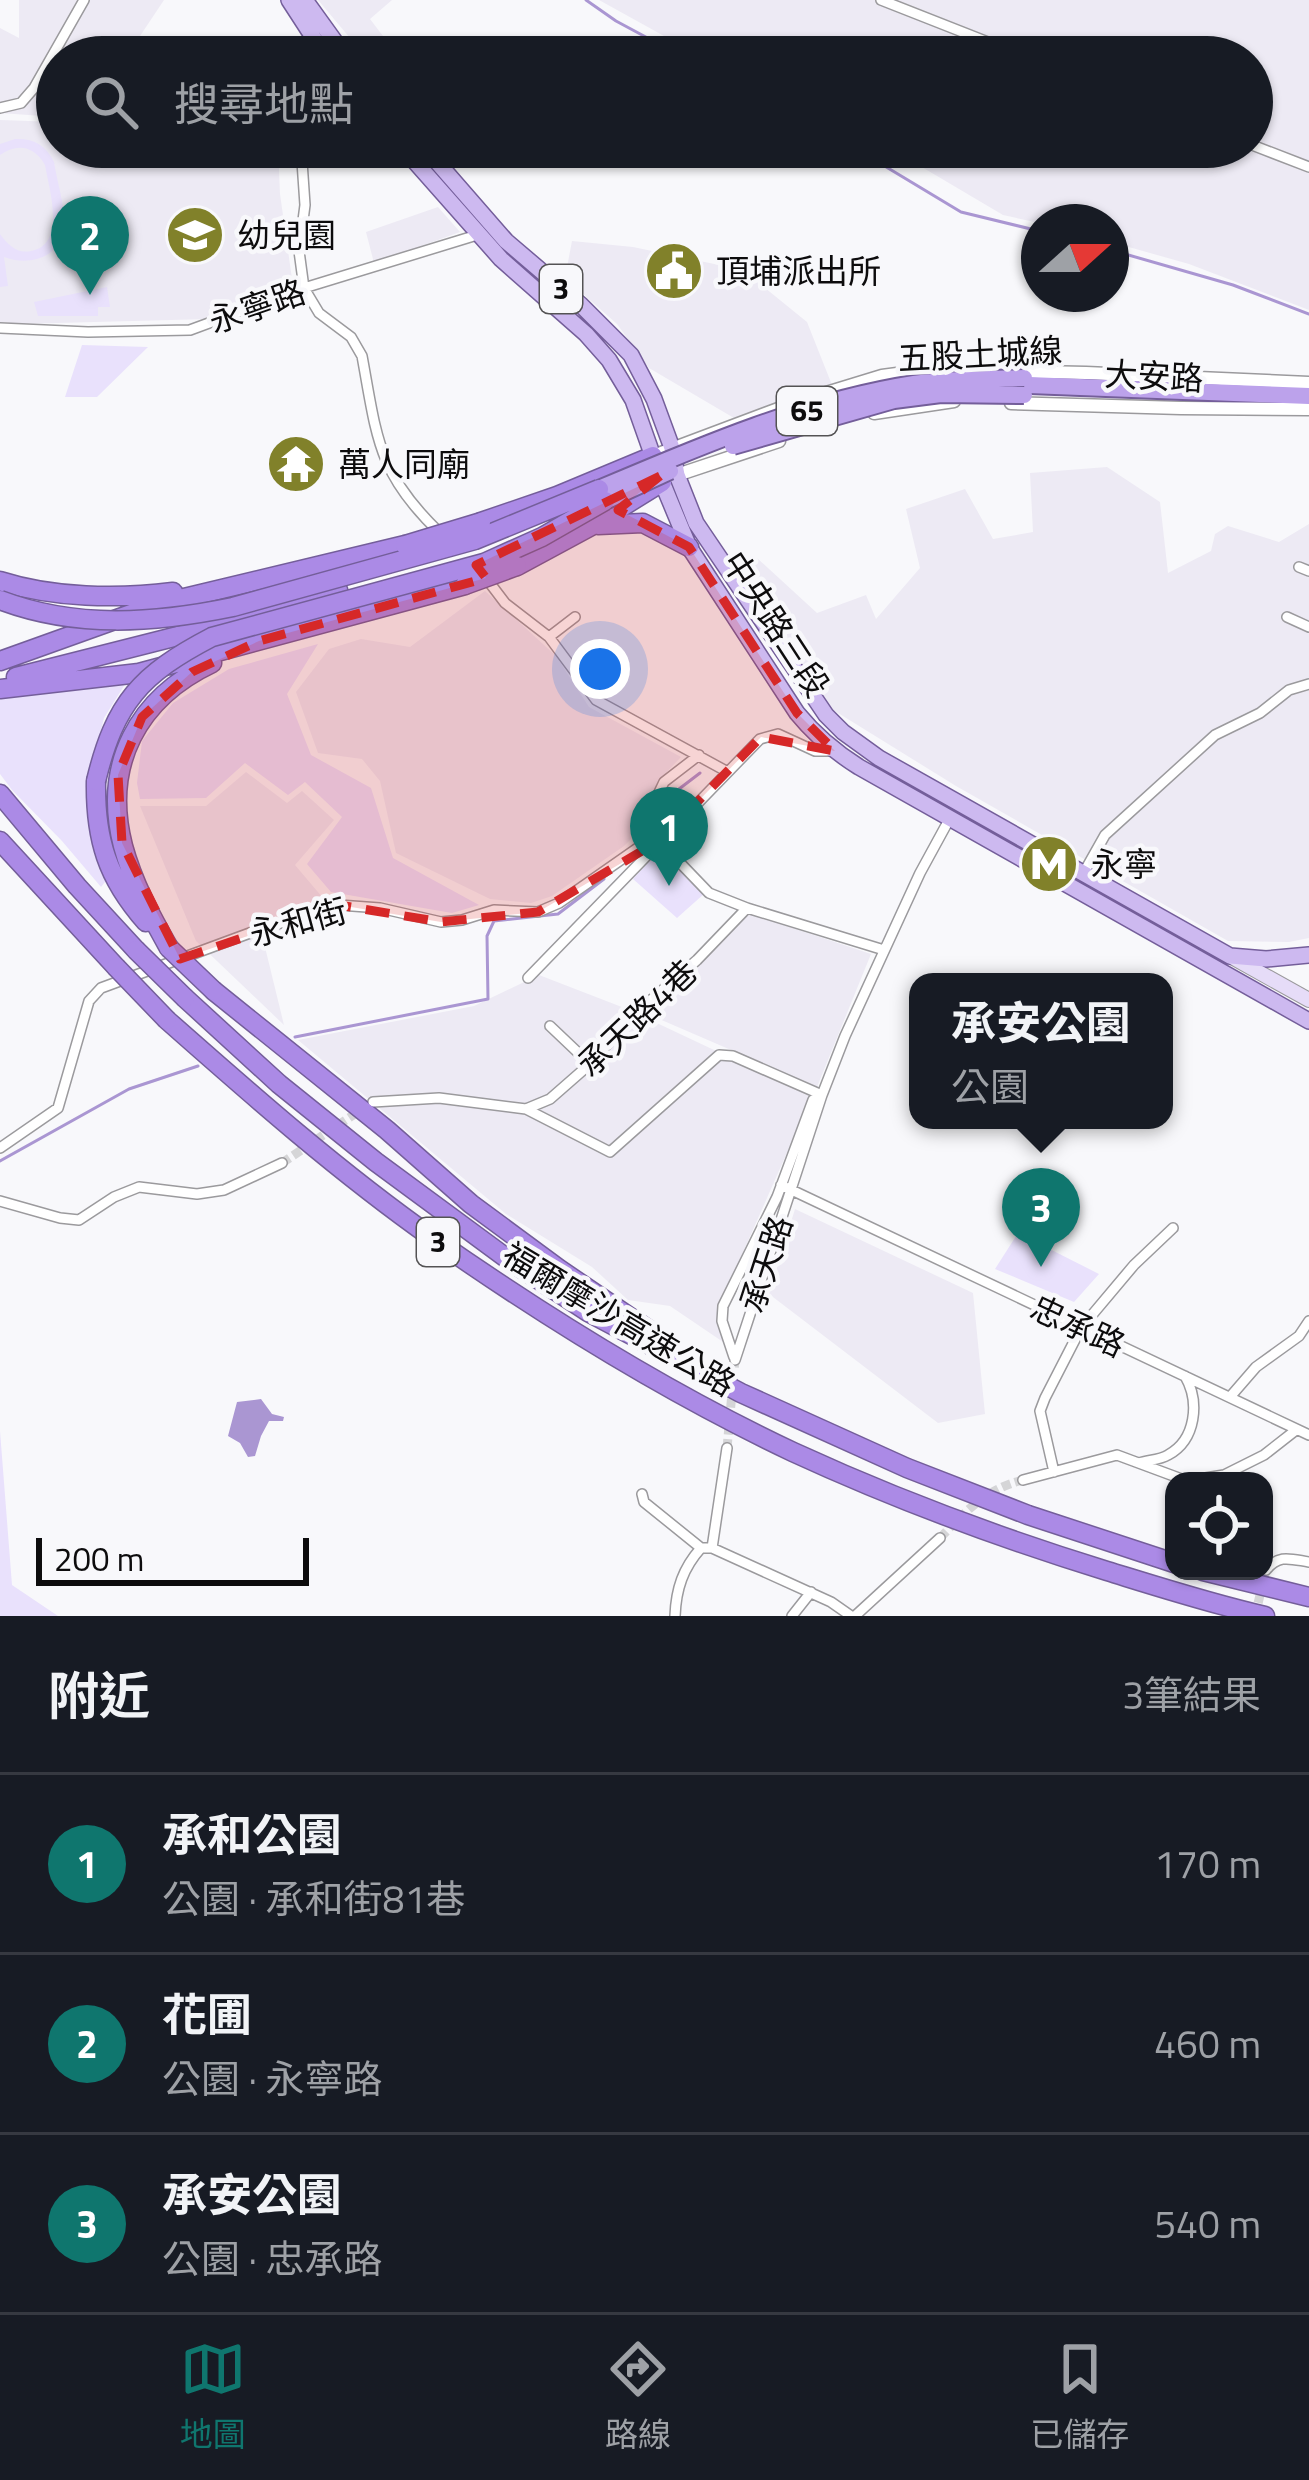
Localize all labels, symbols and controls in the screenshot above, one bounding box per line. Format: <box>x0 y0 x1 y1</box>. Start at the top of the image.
search box <box>36 36 1273 168</box>
icon: search <box>78 69 144 135</box>
text: 搜尋地點 <box>174 69 354 137</box>
pin: 2 <box>51 196 129 295</box>
school or university icon: 幼兒園 <box>164 204 226 266</box>
north arrow <box>1021 204 1129 312</box>
place label: 幼兒園 <box>237 210 336 260</box>
public building icon: 頂埔派出所 <box>643 240 705 302</box>
place label: 頂埔派出所 <box>716 246 881 296</box>
road number: 3 <box>540 265 582 313</box>
street label: 永寧路 <box>202 266 312 346</box>
street label: 五股土城線 <box>896 325 1064 383</box>
street label: 大安路 <box>1103 348 1205 404</box>
road number: 65 <box>777 387 837 435</box>
temple icon: 萬人同廟 <box>265 433 327 495</box>
place label: 萬人同廟 <box>338 439 470 489</box>
street label: 中央路三段 <box>710 541 842 707</box>
your location <box>570 639 630 699</box>
pin: 1 <box>630 787 708 886</box>
metro station icon: 永寧 <box>1018 833 1080 895</box>
place label: 永寧 <box>1091 839 1157 889</box>
street label: 永和街 <box>244 885 352 959</box>
street label: 承天路4巷 <box>566 948 708 1088</box>
popup <box>909 973 1173 1129</box>
text: 承安公園 <box>951 988 1131 1056</box>
text: 公園 <box>951 1057 1029 1116</box>
pin: 3 <box>1002 1168 1080 1267</box>
street label: 承天路 <box>727 1209 805 1319</box>
road number: 3 <box>417 1218 459 1266</box>
street label: 福爾摩沙高速公路 <box>493 1230 745 1408</box>
street label: 忠承路 <box>1023 1282 1133 1370</box>
map controls <box>1165 1472 1273 1580</box>
button: locate <box>1165 1472 1273 1580</box>
scale bar <box>36 1532 309 1585</box>
text: 200 m <box>54 1534 144 1584</box>
text: 附近 <box>48 1656 150 1734</box>
text: 3筆結果 <box>1122 1665 1261 1724</box>
text: 承和公園 <box>162 1800 342 1868</box>
text: 1 <box>76 1834 98 1893</box>
text: 170 m <box>1154 1834 1261 1893</box>
text: 公園 · 承和街81巷 <box>162 1869 465 1928</box>
text: 花圃 <box>162 1980 252 2048</box>
text: 2 <box>76 2014 98 2073</box>
text: 460 m <box>1154 2014 1261 2073</box>
text: 公園 · 永寧路 <box>162 2049 383 2108</box>
text: 承安公園 <box>162 2160 342 2228</box>
text: 3 <box>76 2194 98 2253</box>
text: 540 m <box>1154 2194 1261 2253</box>
text: 公園 · 忠承路 <box>162 2229 383 2288</box>
tab: 地圖 <box>180 2336 246 2459</box>
tab: 路線 <box>605 2336 671 2459</box>
tab: 已儲存 <box>1030 2336 1129 2459</box>

